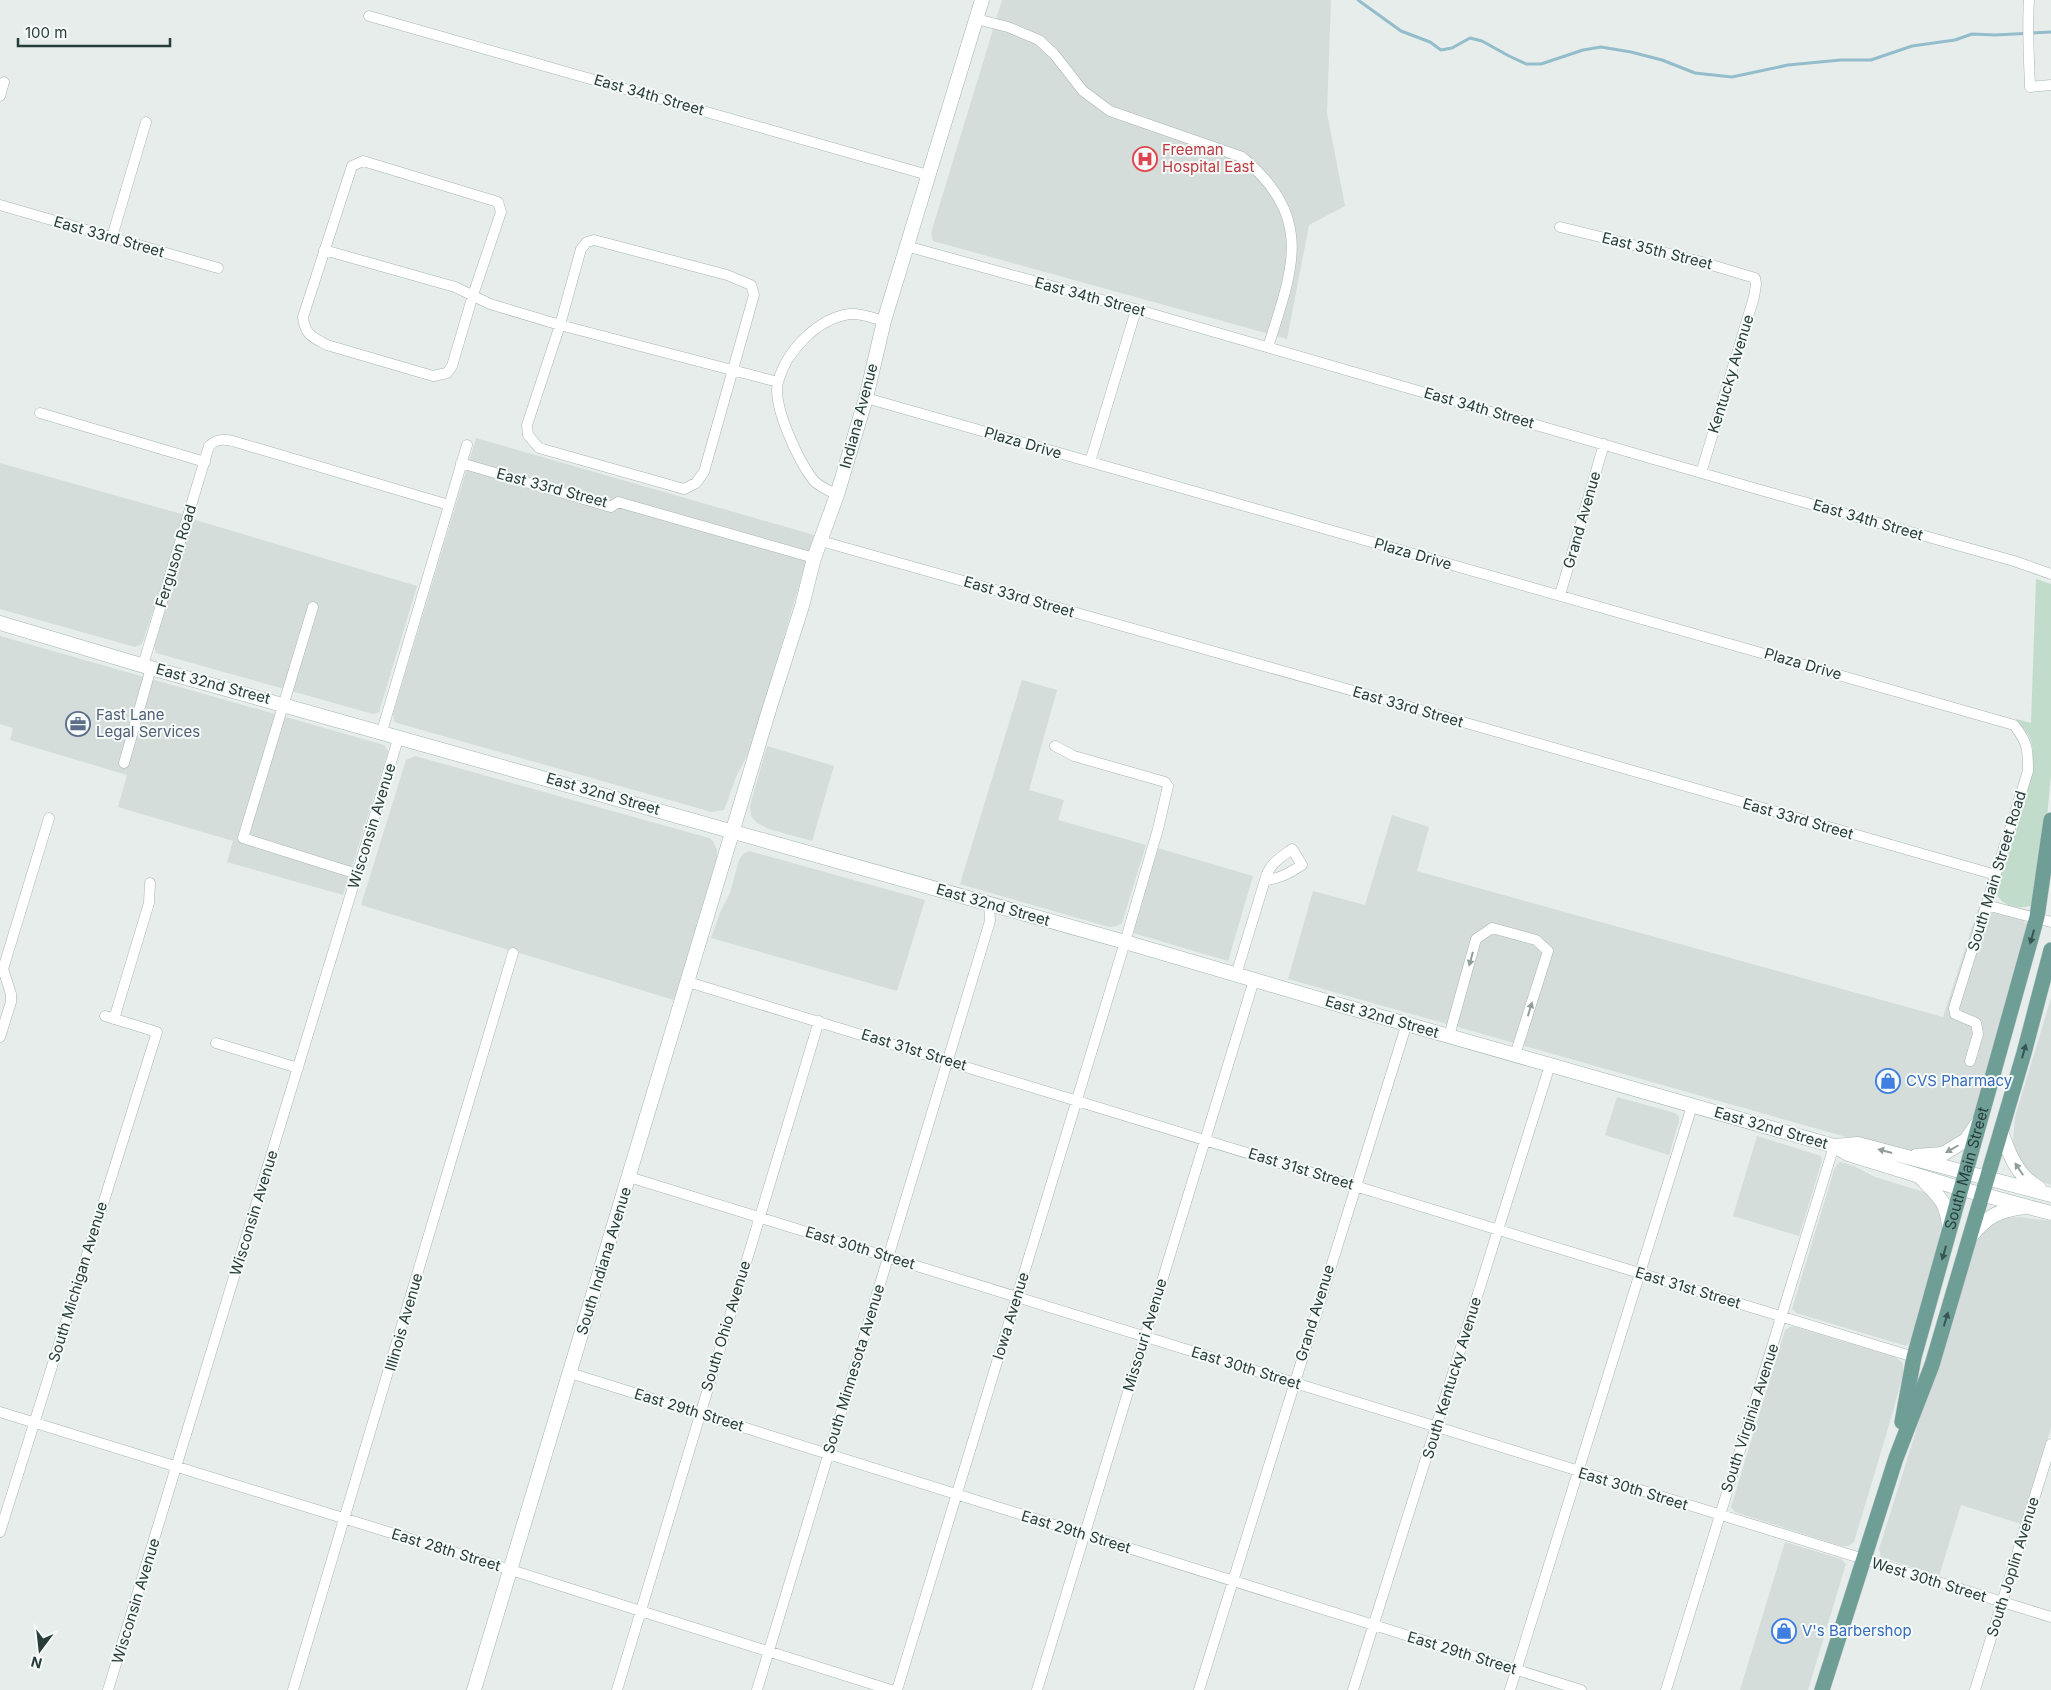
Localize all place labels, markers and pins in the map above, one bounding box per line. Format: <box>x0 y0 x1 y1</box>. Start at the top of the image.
place label: Freeman Hospital East <box>1162 140 1254 176</box>
hospital icon: Freeman Hospital East <box>1132 146 1158 172</box>
place label: Fast Lane Legal Services <box>96 705 200 741</box>
office icon: Fast Lane Legal Services <box>65 711 91 737</box>
shop icon: CVS Pharmacy <box>1875 1068 1901 1094</box>
place label: CVS Pharmacy <box>1906 1071 2013 1090</box>
shop icon: V's Barbershop <box>1771 1618 1797 1644</box>
place label: V's Barbershop <box>1802 1621 1912 1640</box>

